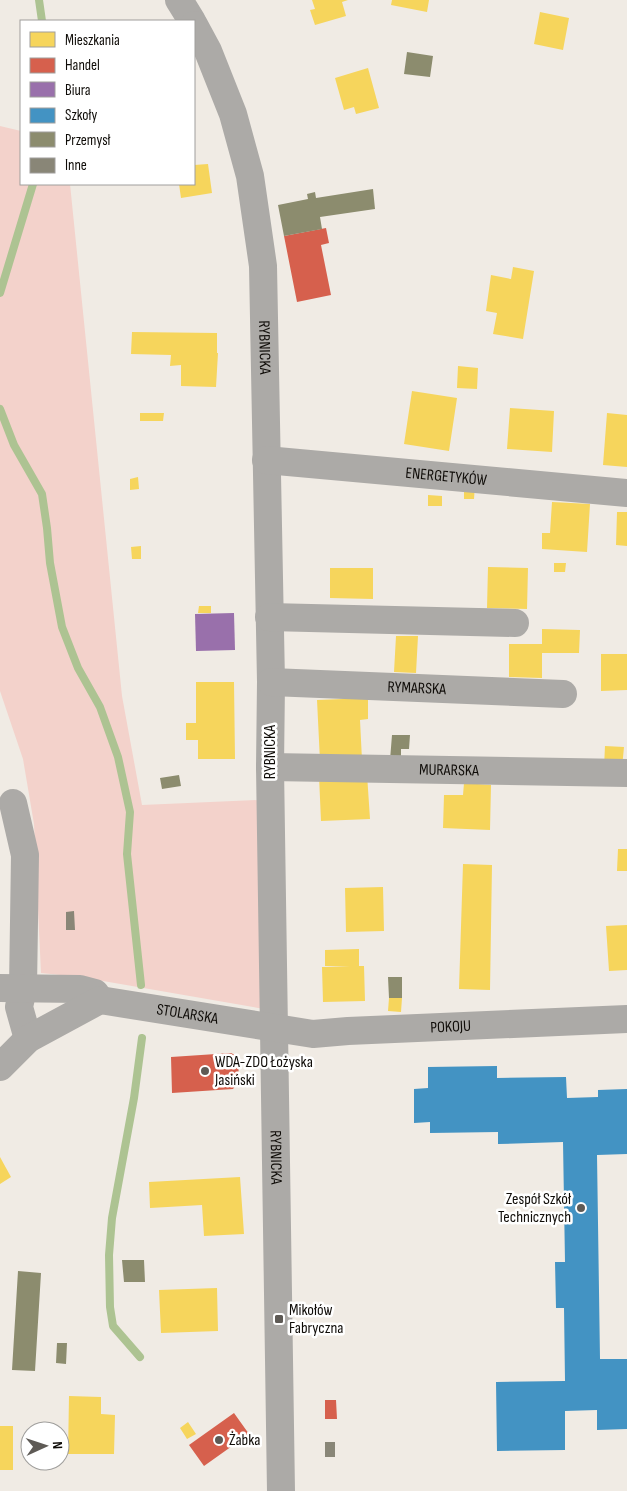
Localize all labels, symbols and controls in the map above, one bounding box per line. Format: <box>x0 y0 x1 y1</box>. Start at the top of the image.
legend <box>20 20 195 185</box>
text: Mieszkania <box>65 31 120 50</box>
text: Handel <box>65 56 100 75</box>
text: Biura <box>65 81 91 100</box>
text: Szkoły <box>65 106 98 125</box>
text: Przemysł <box>65 131 111 150</box>
text: Inne <box>65 156 87 175</box>
street label: RYBNICKA <box>255 320 275 375</box>
street label: ENERGETYKÓW <box>405 463 488 490</box>
street label: RYMARSKA <box>387 677 447 699</box>
street label: RYBNICKA <box>261 725 280 779</box>
street label: MURARSKA <box>419 760 479 780</box>
street label: STOLARSKA <box>155 1000 220 1028</box>
street label: POKOJU <box>430 1016 471 1037</box>
place label: WDA-ZDO Łożyska Jasiński <box>214 1053 313 1090</box>
marker: WDA-ZDO Łożyska Jasiński <box>199 1065 211 1077</box>
street label: RYBNICKA <box>266 1130 286 1185</box>
place label: Zespół Szkół Technicznych <box>498 1190 572 1227</box>
marker: Zespół Szkół Technicznych <box>575 1202 587 1214</box>
place label: Mikołów Fabryczna <box>289 1301 343 1338</box>
marker: Mikołów Fabryczna <box>273 1313 285 1325</box>
north arrow <box>20 1421 70 1471</box>
place label: Żabka <box>229 1431 261 1450</box>
marker: Żabka <box>213 1434 225 1446</box>
text: N <box>49 1441 66 1450</box>

